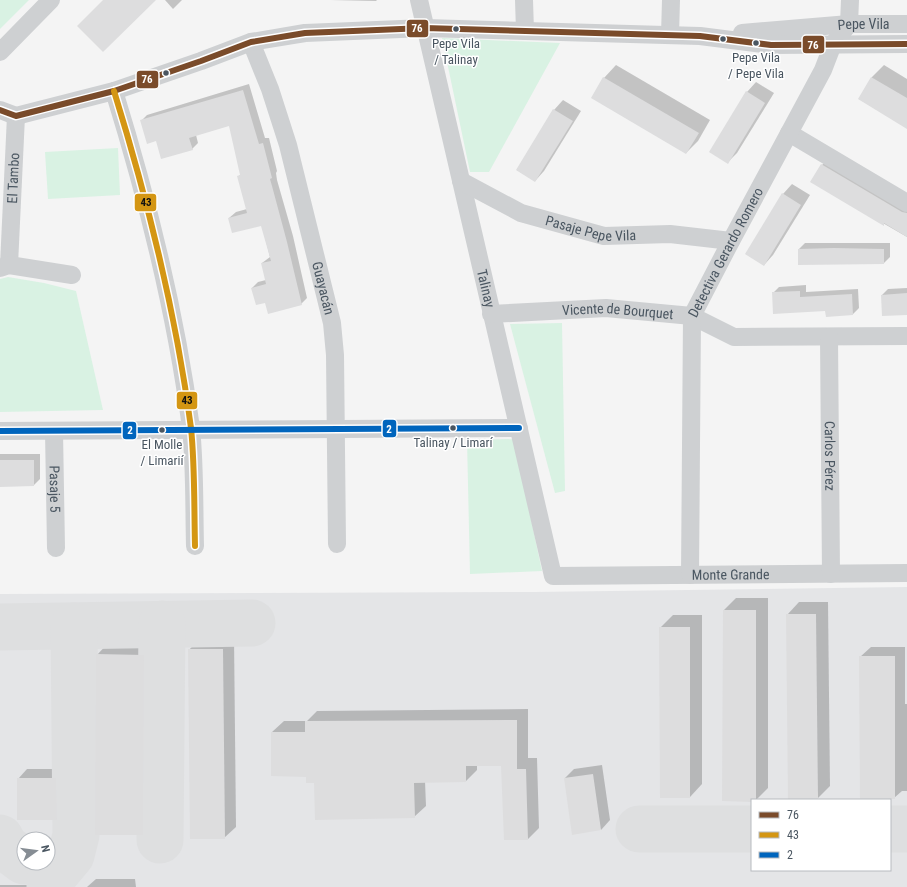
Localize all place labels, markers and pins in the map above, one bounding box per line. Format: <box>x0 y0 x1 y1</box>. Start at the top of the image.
marker: Pepe Vila / Talinay <box>451 24 461 34</box>
unlabelled marker <box>718 34 728 44</box>
place label: Pepe Vila / Talinay <box>432 36 480 67</box>
marker: Pepe Vila / Pepe Vila <box>751 38 761 48</box>
place label: Pepe Vila / Pepe Vila <box>728 50 784 81</box>
unlabelled marker <box>161 68 171 78</box>
marker: Talinay / Limarí <box>448 423 458 433</box>
marker: El Molle / Limarií <box>157 425 167 435</box>
place label: Talinay / Limarí <box>413 435 493 450</box>
place label: El Molle / Limarií <box>141 437 184 468</box>

